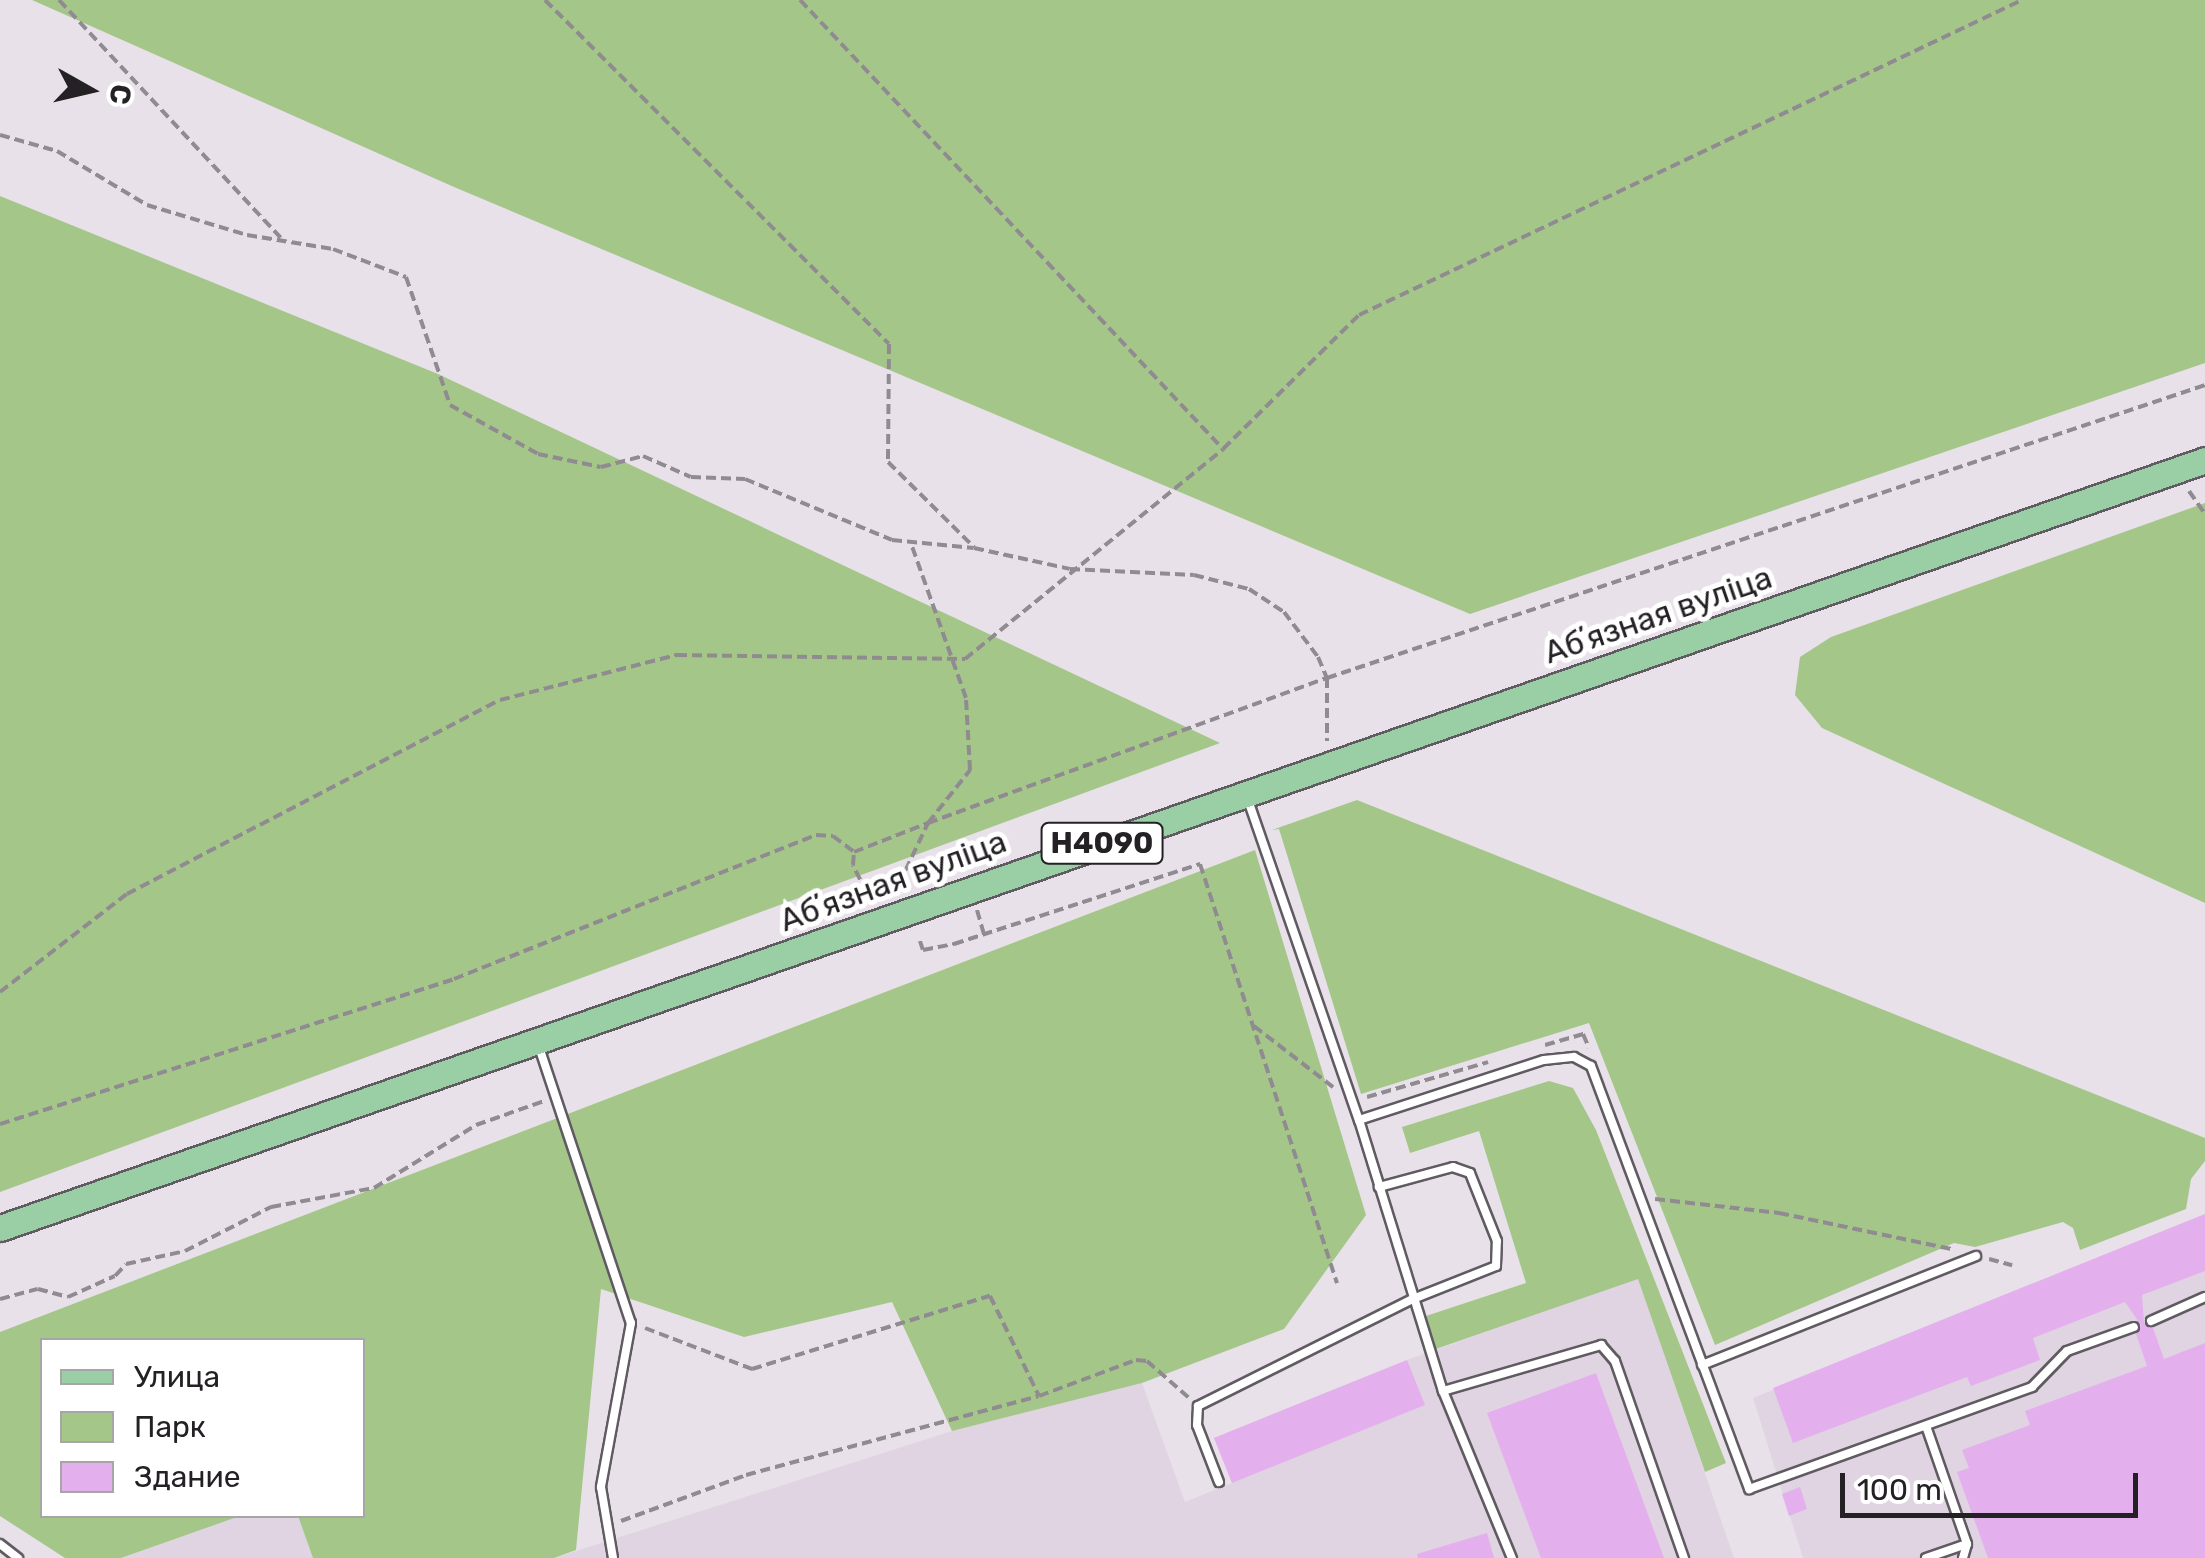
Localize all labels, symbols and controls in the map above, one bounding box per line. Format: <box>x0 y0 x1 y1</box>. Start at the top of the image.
north arrow <box>40 40 140 140</box>
text: С <box>102 82 138 106</box>
street label: Абʼязная вуліца <box>1539 558 1777 672</box>
road number: Н4090 <box>1040 818 1164 868</box>
street label: Абʼязная вуліца <box>774 822 1012 940</box>
legend <box>40 1338 365 1518</box>
text: Улица <box>134 1359 220 1395</box>
text: Парк <box>134 1409 206 1445</box>
scale bar <box>1845 1453 2142 1515</box>
text: Здание <box>134 1459 241 1495</box>
text: 100 m <box>1857 1472 1942 1508</box>

